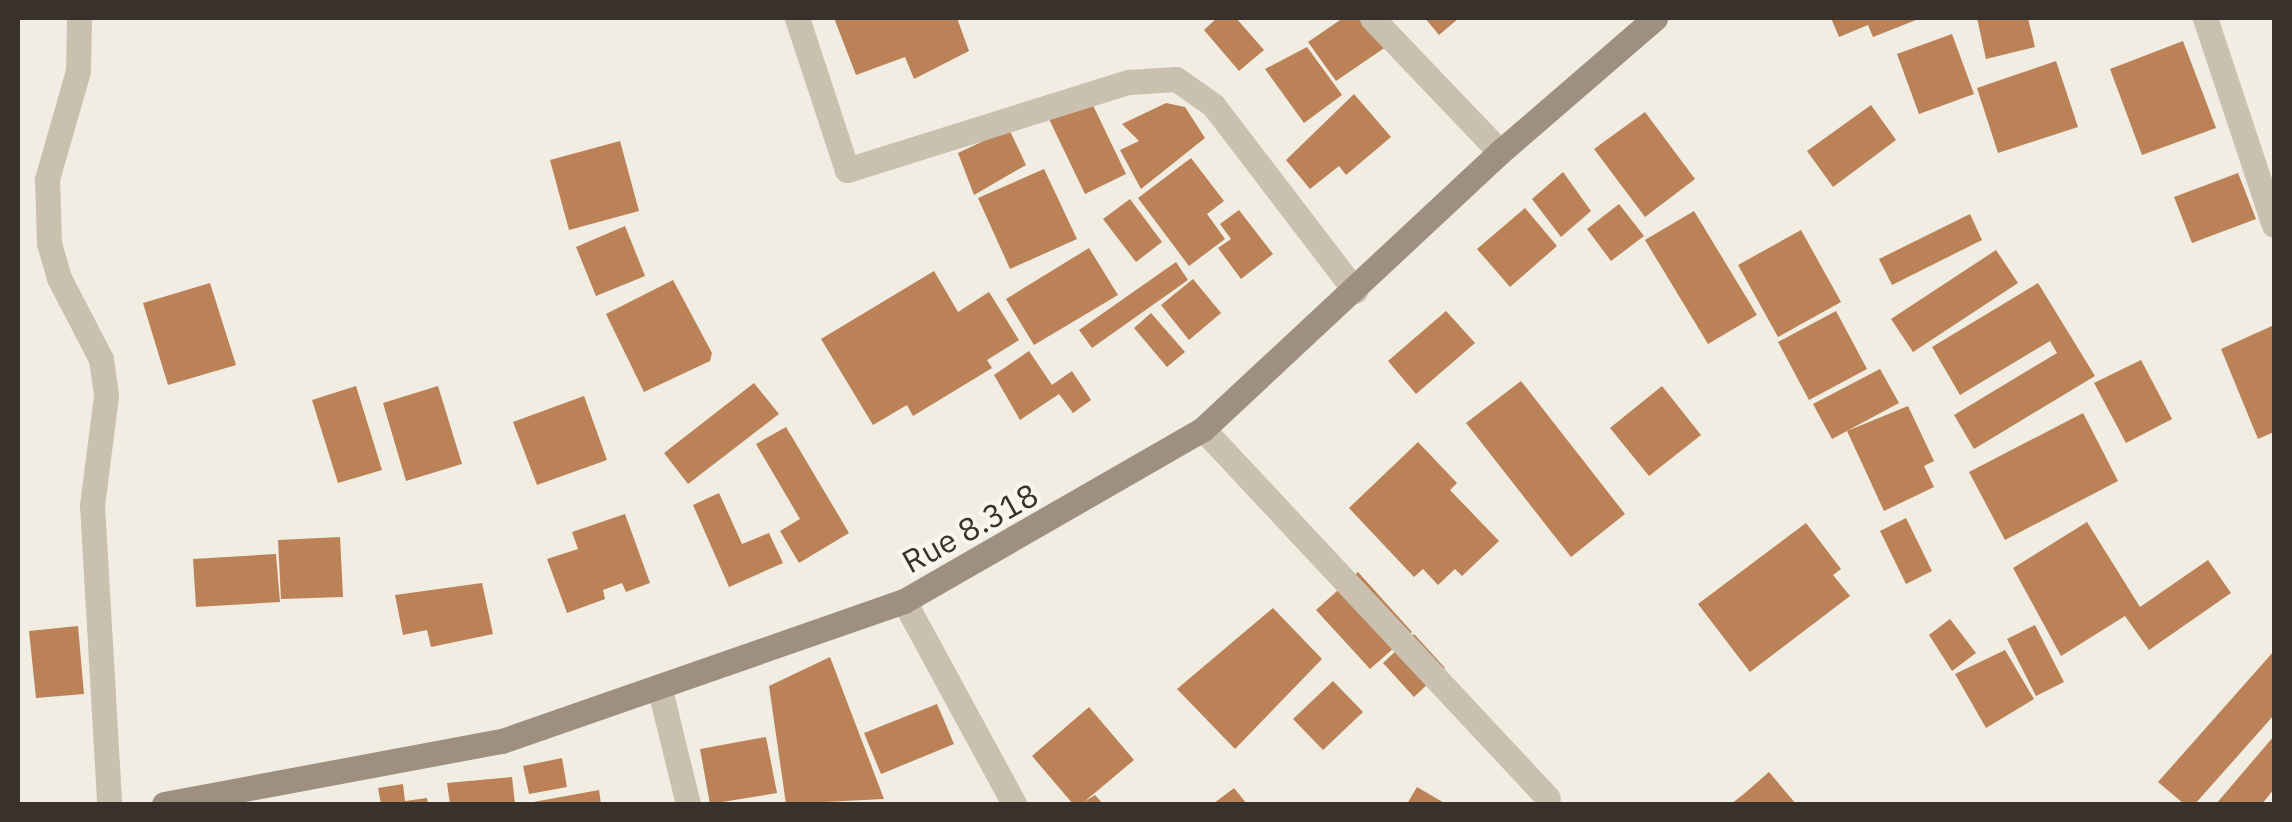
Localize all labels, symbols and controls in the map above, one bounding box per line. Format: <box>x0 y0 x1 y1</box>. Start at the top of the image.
street label: Rue 8.318 <box>895 475 1045 581</box>

